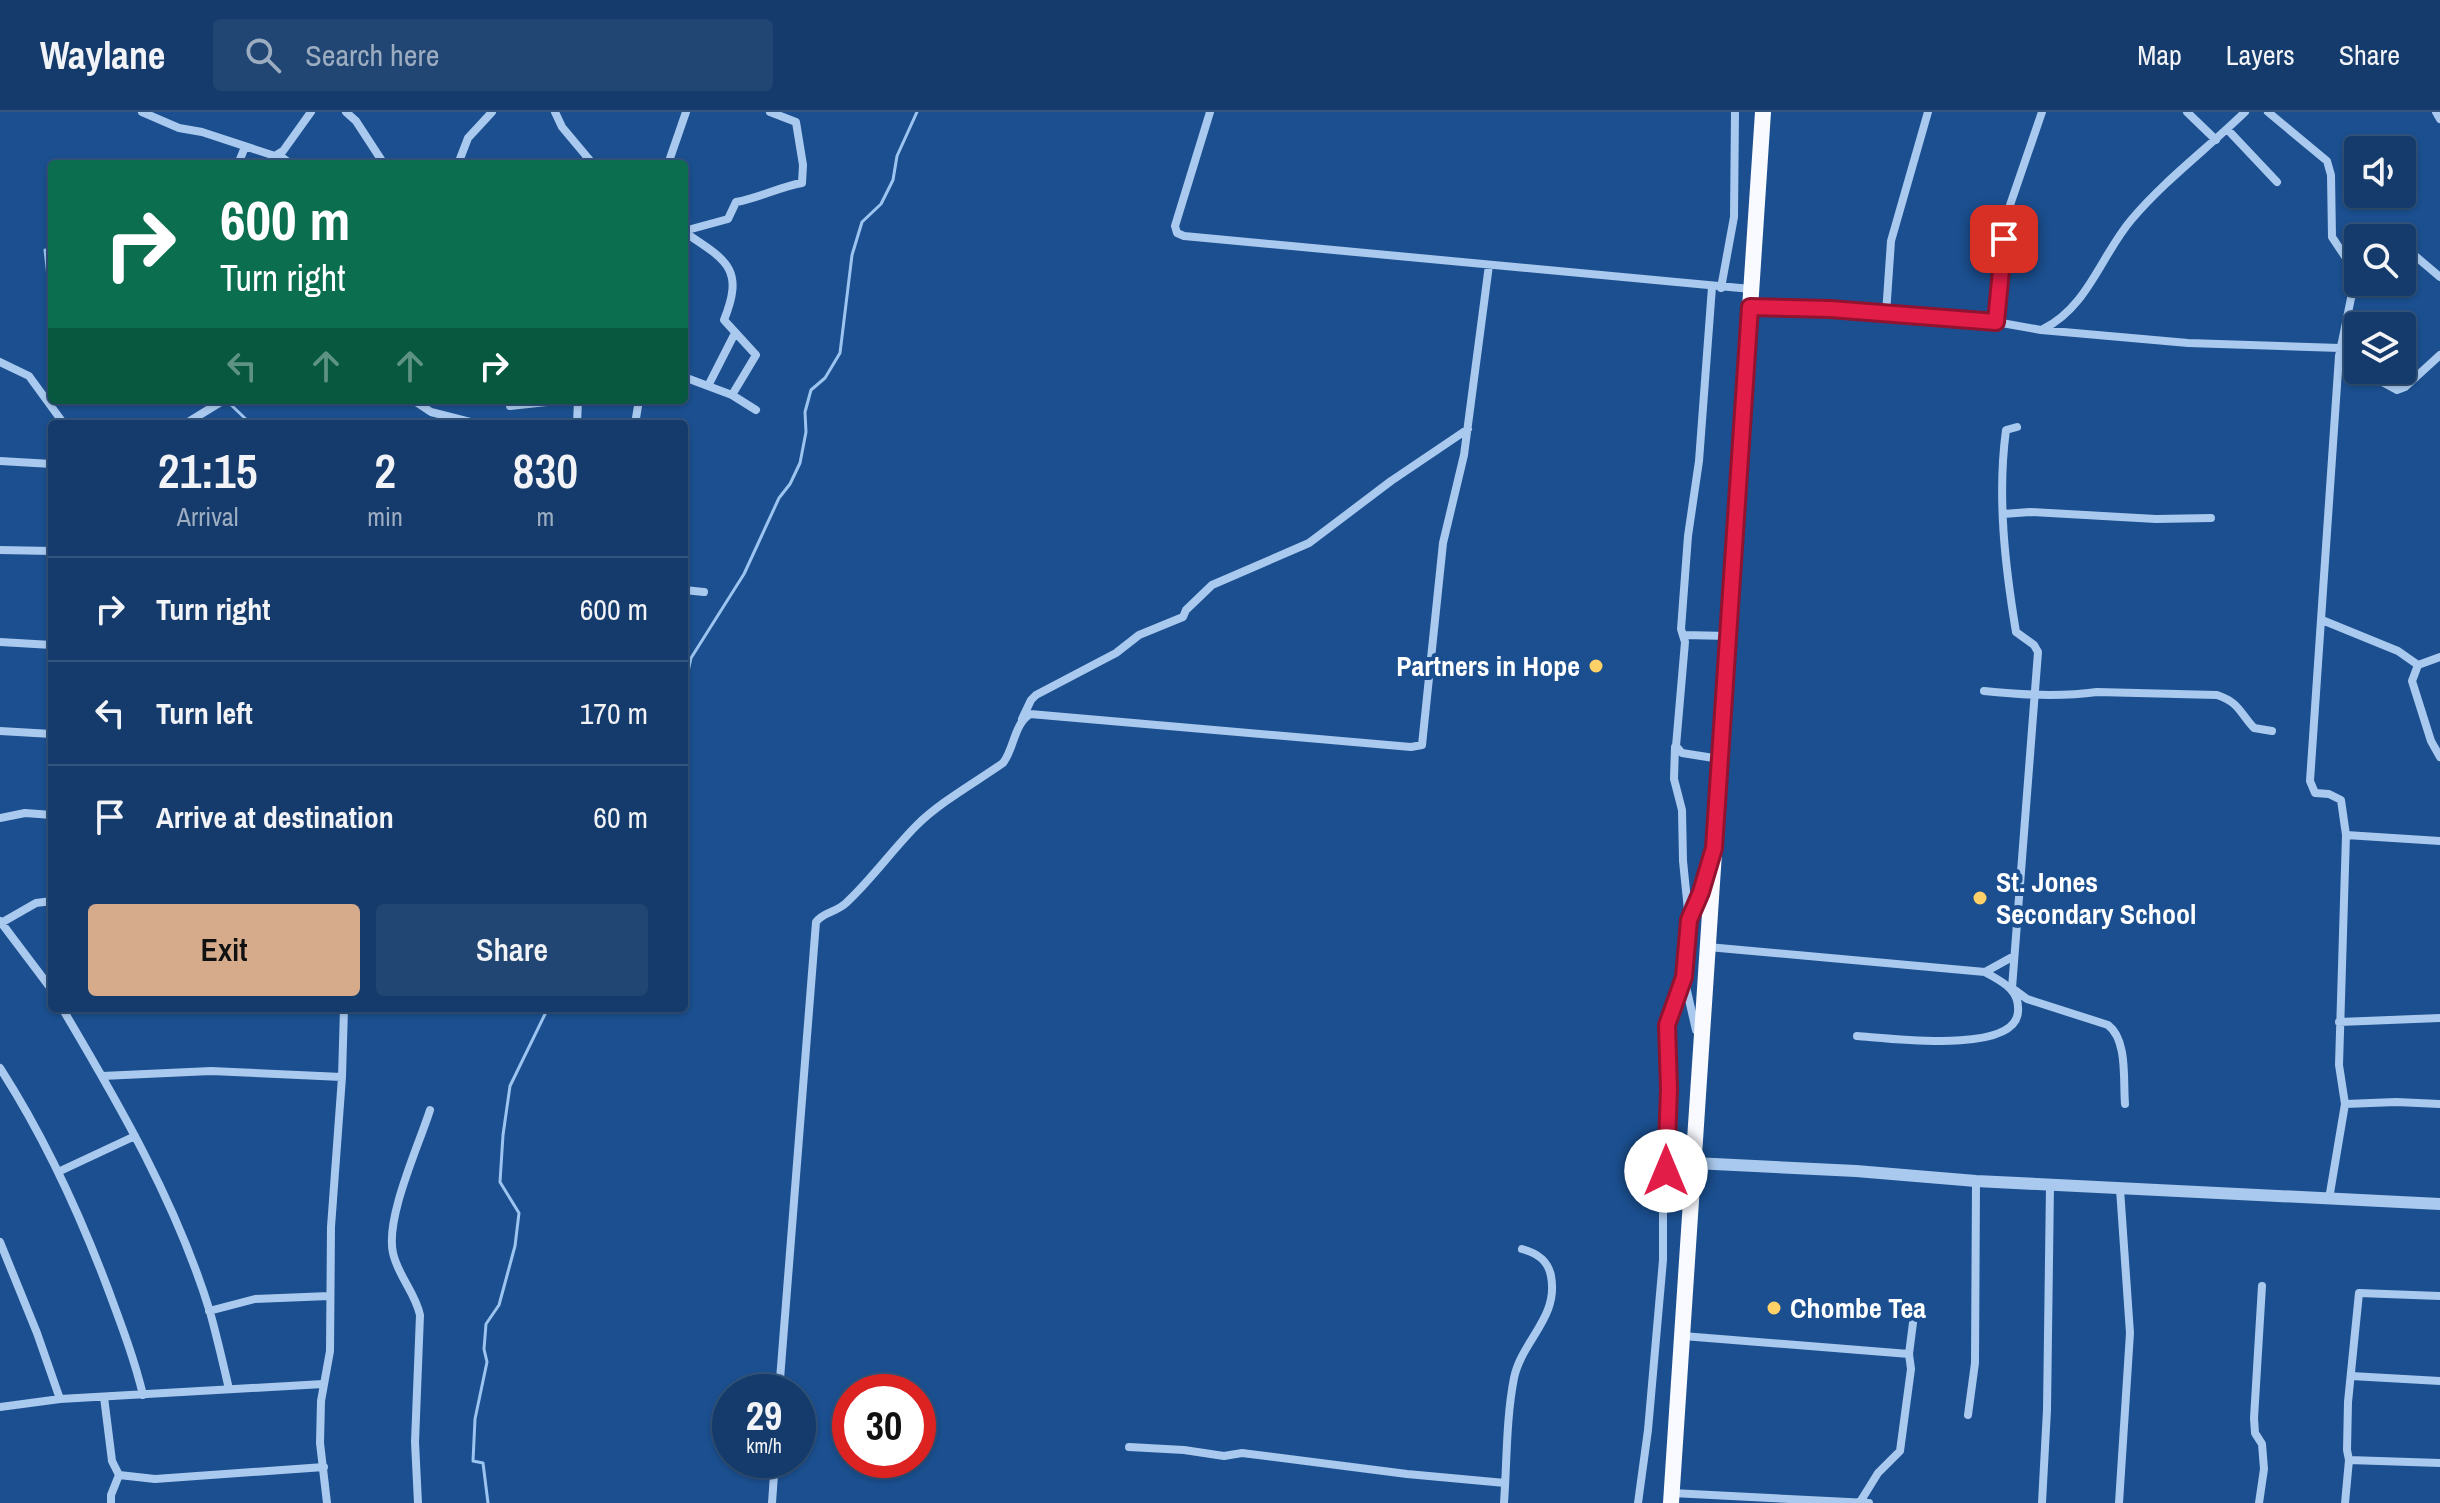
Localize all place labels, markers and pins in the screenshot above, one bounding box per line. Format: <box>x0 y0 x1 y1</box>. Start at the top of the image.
pin <box>1970 205 2038 273</box>
place label: Partners in Hope <box>1396 647 1580 685</box>
marker: Partners in Hope <box>1587 657 1605 675</box>
place label: St. Jones Secondary School <box>1996 863 2196 933</box>
marker: St. Jones Secondary School <box>1971 889 1989 907</box>
place label: Chombe Tea <box>1790 1289 1926 1327</box>
marker: Chombe Tea <box>1765 1299 1783 1317</box>

